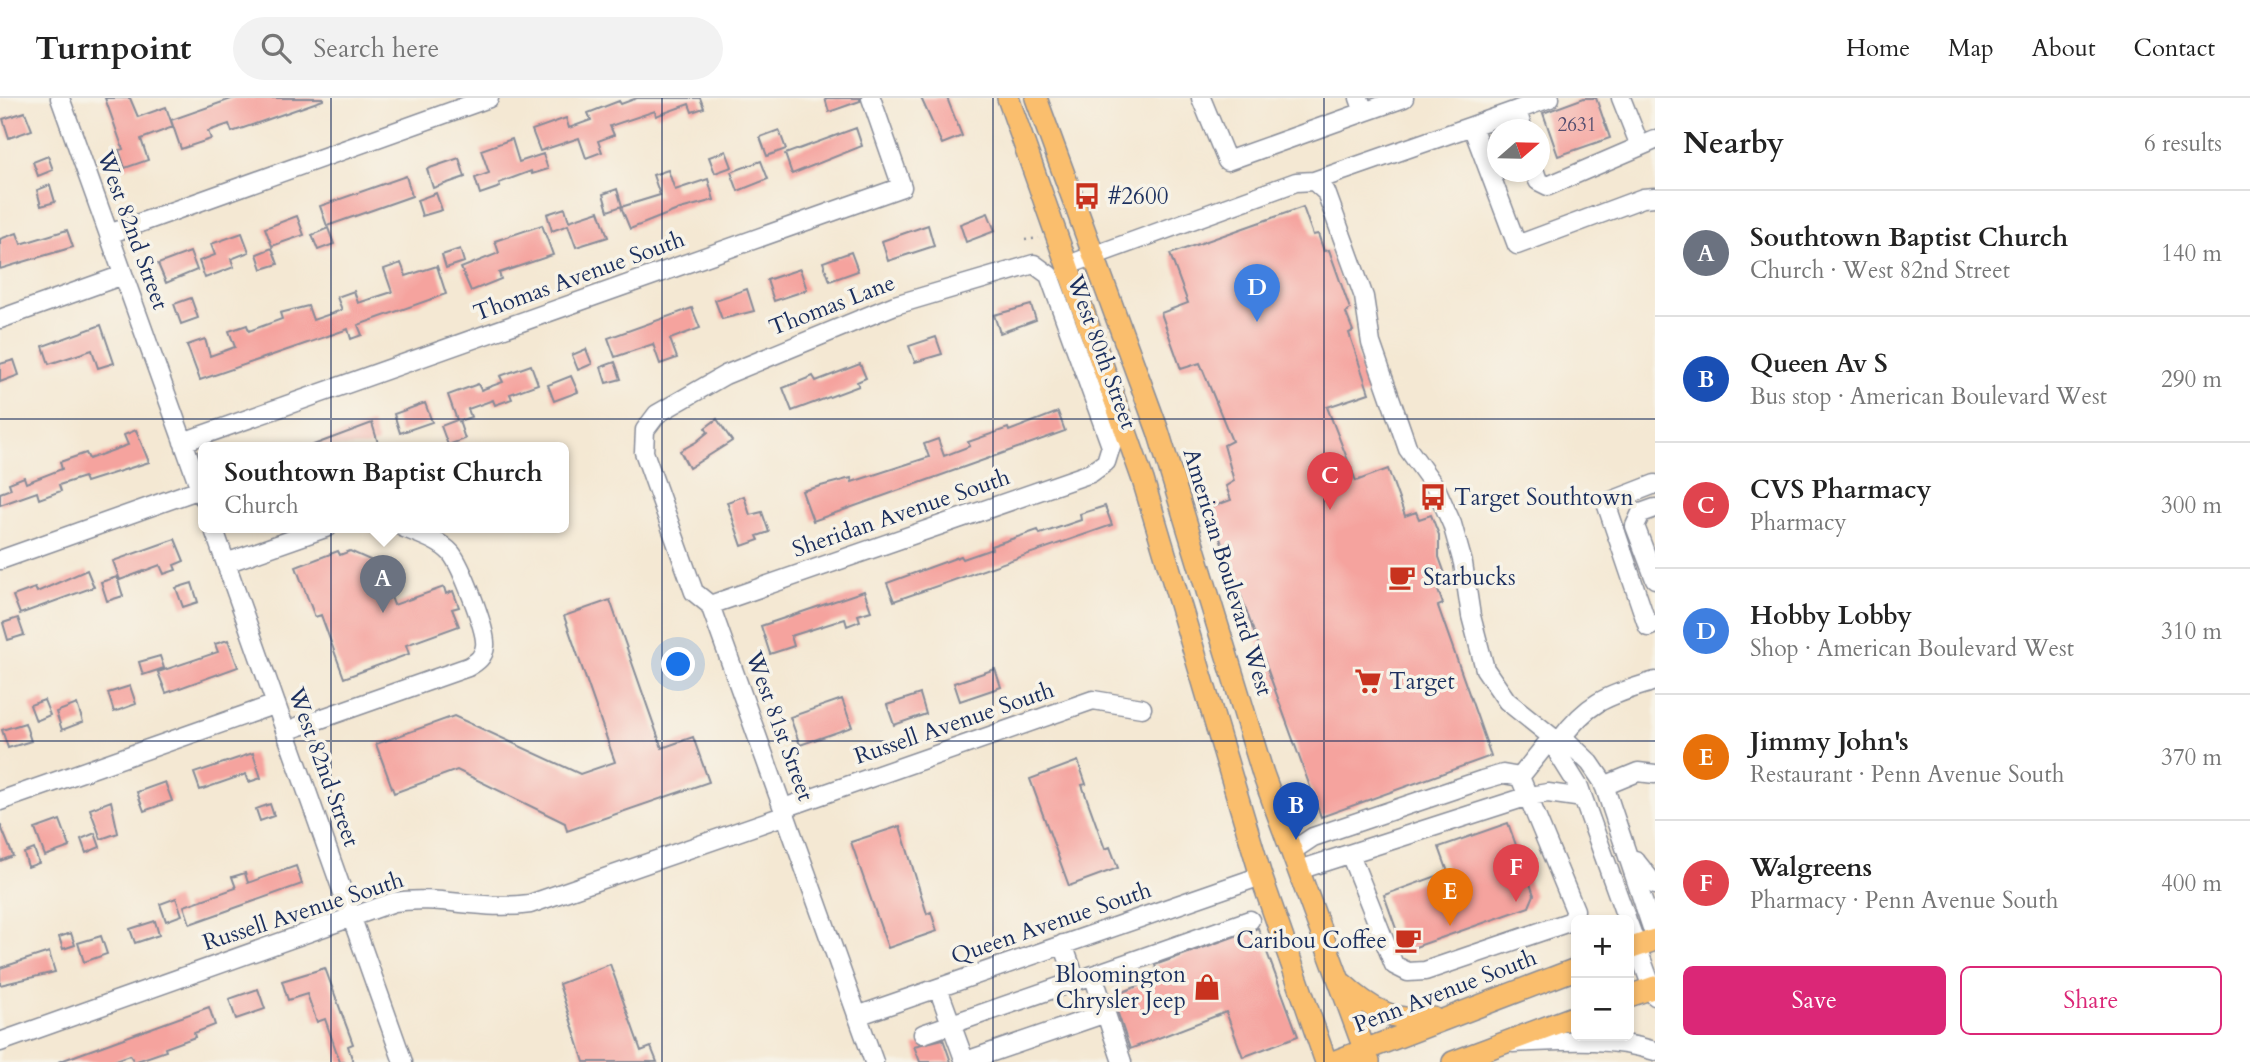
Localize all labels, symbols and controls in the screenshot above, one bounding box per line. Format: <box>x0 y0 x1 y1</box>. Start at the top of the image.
search box <box>233 17 723 80</box>
text: Turnpoint <box>35 26 191 71</box>
icon: search <box>257 29 295 67</box>
text: Search here <box>313 31 439 66</box>
text: Home <box>1846 32 1910 65</box>
text: Map <box>1948 32 1994 65</box>
text: About <box>2032 32 2096 65</box>
text: Contact <box>2134 32 2215 65</box>
house number: 2631 <box>1558 112 1596 138</box>
north arrow <box>1487 119 1550 182</box>
text: Nearby <box>1683 123 1784 164</box>
text: 6 results <box>2144 128 2222 159</box>
street label: West 82nd Street <box>89 145 176 314</box>
bus stop icon: #2600 <box>1072 181 1102 211</box>
place label: #2600 <box>1108 181 1168 212</box>
text: Southtown Baptist Church <box>1750 220 2068 255</box>
street label: Thomas Avenue South <box>469 223 689 329</box>
text: A <box>1697 238 1715 269</box>
text: 140 m <box>2161 238 2222 269</box>
text: Church · West 82nd Street <box>1750 255 2010 286</box>
pin: D <box>1234 264 1280 322</box>
street label: Thomas Lane <box>765 267 899 343</box>
street label: West 80th Street <box>1059 270 1144 433</box>
text: Queen Av S <box>1750 346 1888 381</box>
text: B <box>1698 364 1714 395</box>
text: 290 m <box>2161 364 2222 395</box>
text: Bus stop · American Boulevard West <box>1750 381 2107 412</box>
popup <box>198 442 569 533</box>
street label: American Boulevard West <box>1176 445 1280 699</box>
pin: C <box>1307 452 1353 510</box>
text: Southtown Baptist Church <box>224 455 543 490</box>
street label: Sheridan Avenue South <box>788 461 1014 565</box>
text: CVS Pharmacy <box>1750 472 1931 507</box>
bus stop icon: Target Southtown <box>1418 482 1448 512</box>
place label: Target Southtown <box>1454 482 1634 513</box>
text: Church <box>224 490 299 521</box>
text: C <box>1697 490 1715 521</box>
text: 300 m <box>2161 490 2222 521</box>
text: Pharmacy <box>1750 507 1847 538</box>
pin: A <box>360 555 406 613</box>
cafe icon: Starbucks <box>1387 562 1417 592</box>
place label: Starbucks <box>1423 562 1516 593</box>
text: Hobby Lobby <box>1750 598 1912 633</box>
text: D <box>1696 616 1716 647</box>
text: 310 m <box>2161 616 2222 647</box>
text: Shop · American Boulevard West <box>1750 633 2074 664</box>
street label: West 81st Street <box>738 646 821 805</box>
your location <box>661 647 695 681</box>
supermarket icon: Target <box>1353 666 1383 696</box>
place label: Target <box>1389 666 1455 697</box>
street label: Russell Avenue South <box>850 674 1058 772</box>
street label: West 82nd Street <box>280 682 367 851</box>
text: Jimmy John's <box>1750 724 1909 759</box>
text: E <box>1699 742 1713 773</box>
text: 370 m <box>2161 742 2222 773</box>
text: Restaurant · Penn Avenue South <box>1750 759 2064 790</box>
pin: B <box>1273 782 1319 840</box>
pin: F <box>1493 844 1539 902</box>
text: Walgreens <box>1750 850 1872 885</box>
street label: Russell Avenue South <box>199 864 408 958</box>
pin: E <box>1427 868 1473 926</box>
text: F <box>1699 868 1713 899</box>
text: 400 m <box>2161 868 2222 899</box>
street label: Queen Avenue South <box>947 874 1156 972</box>
text: Pharmacy · Penn Avenue South <box>1750 885 2058 916</box>
map controls <box>1571 915 1634 1041</box>
button: + <box>1571 915 1634 978</box>
place label: Caribou Coffee <box>1236 925 1387 956</box>
cafe icon: Caribou Coffee <box>1393 925 1423 955</box>
street label: Penn Avenue South <box>1349 942 1541 1040</box>
place label: Bloomington Chrysler Jeep <box>1055 959 1186 1016</box>
button: Save <box>1683 966 1946 1035</box>
button: Share <box>1960 966 2222 1035</box>
shop icon: Bloomington Chrysler Jeep <box>1192 972 1222 1002</box>
button: − <box>1571 978 1634 1041</box>

